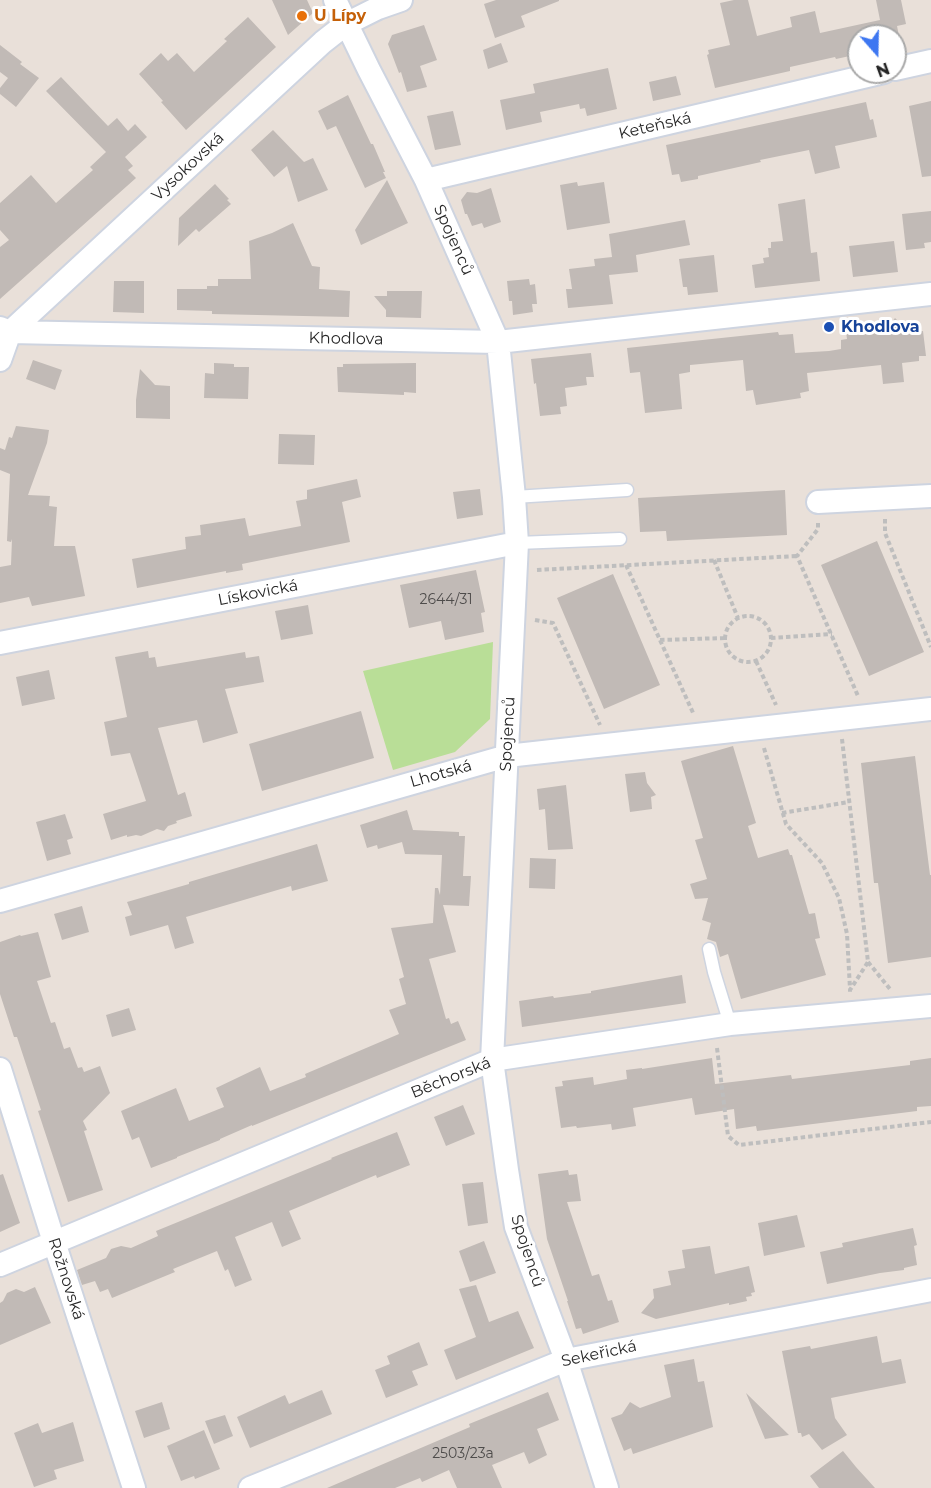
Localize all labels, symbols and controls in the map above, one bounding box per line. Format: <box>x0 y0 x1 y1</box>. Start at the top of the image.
place label: U Lípy <box>314 6 366 26</box>
marker: U Lípy <box>295 9 309 23</box>
north arrow <box>847 24 907 84</box>
text: N <box>873 58 892 81</box>
street label: Keteňská <box>617 108 693 144</box>
street label: Vysokovská <box>148 129 228 205</box>
street label: Spojenců <box>429 202 477 278</box>
place label: Khodlova <box>841 317 920 337</box>
marker: Khodlova <box>822 320 836 334</box>
street label: Khodlova <box>308 329 384 349</box>
street label: Lískovická <box>216 576 300 610</box>
house number: 2644/31 <box>420 592 472 608</box>
street label: Spojenců <box>496 696 520 772</box>
street label: Lhotská <box>408 756 474 792</box>
street label: Běchorská <box>408 1053 494 1103</box>
street label: Spojenců <box>506 1212 548 1290</box>
street label: Rožnovská <box>44 1235 88 1323</box>
street label: Sekeřická <box>559 1337 639 1371</box>
house number: 2503/23a <box>432 1446 494 1462</box>

